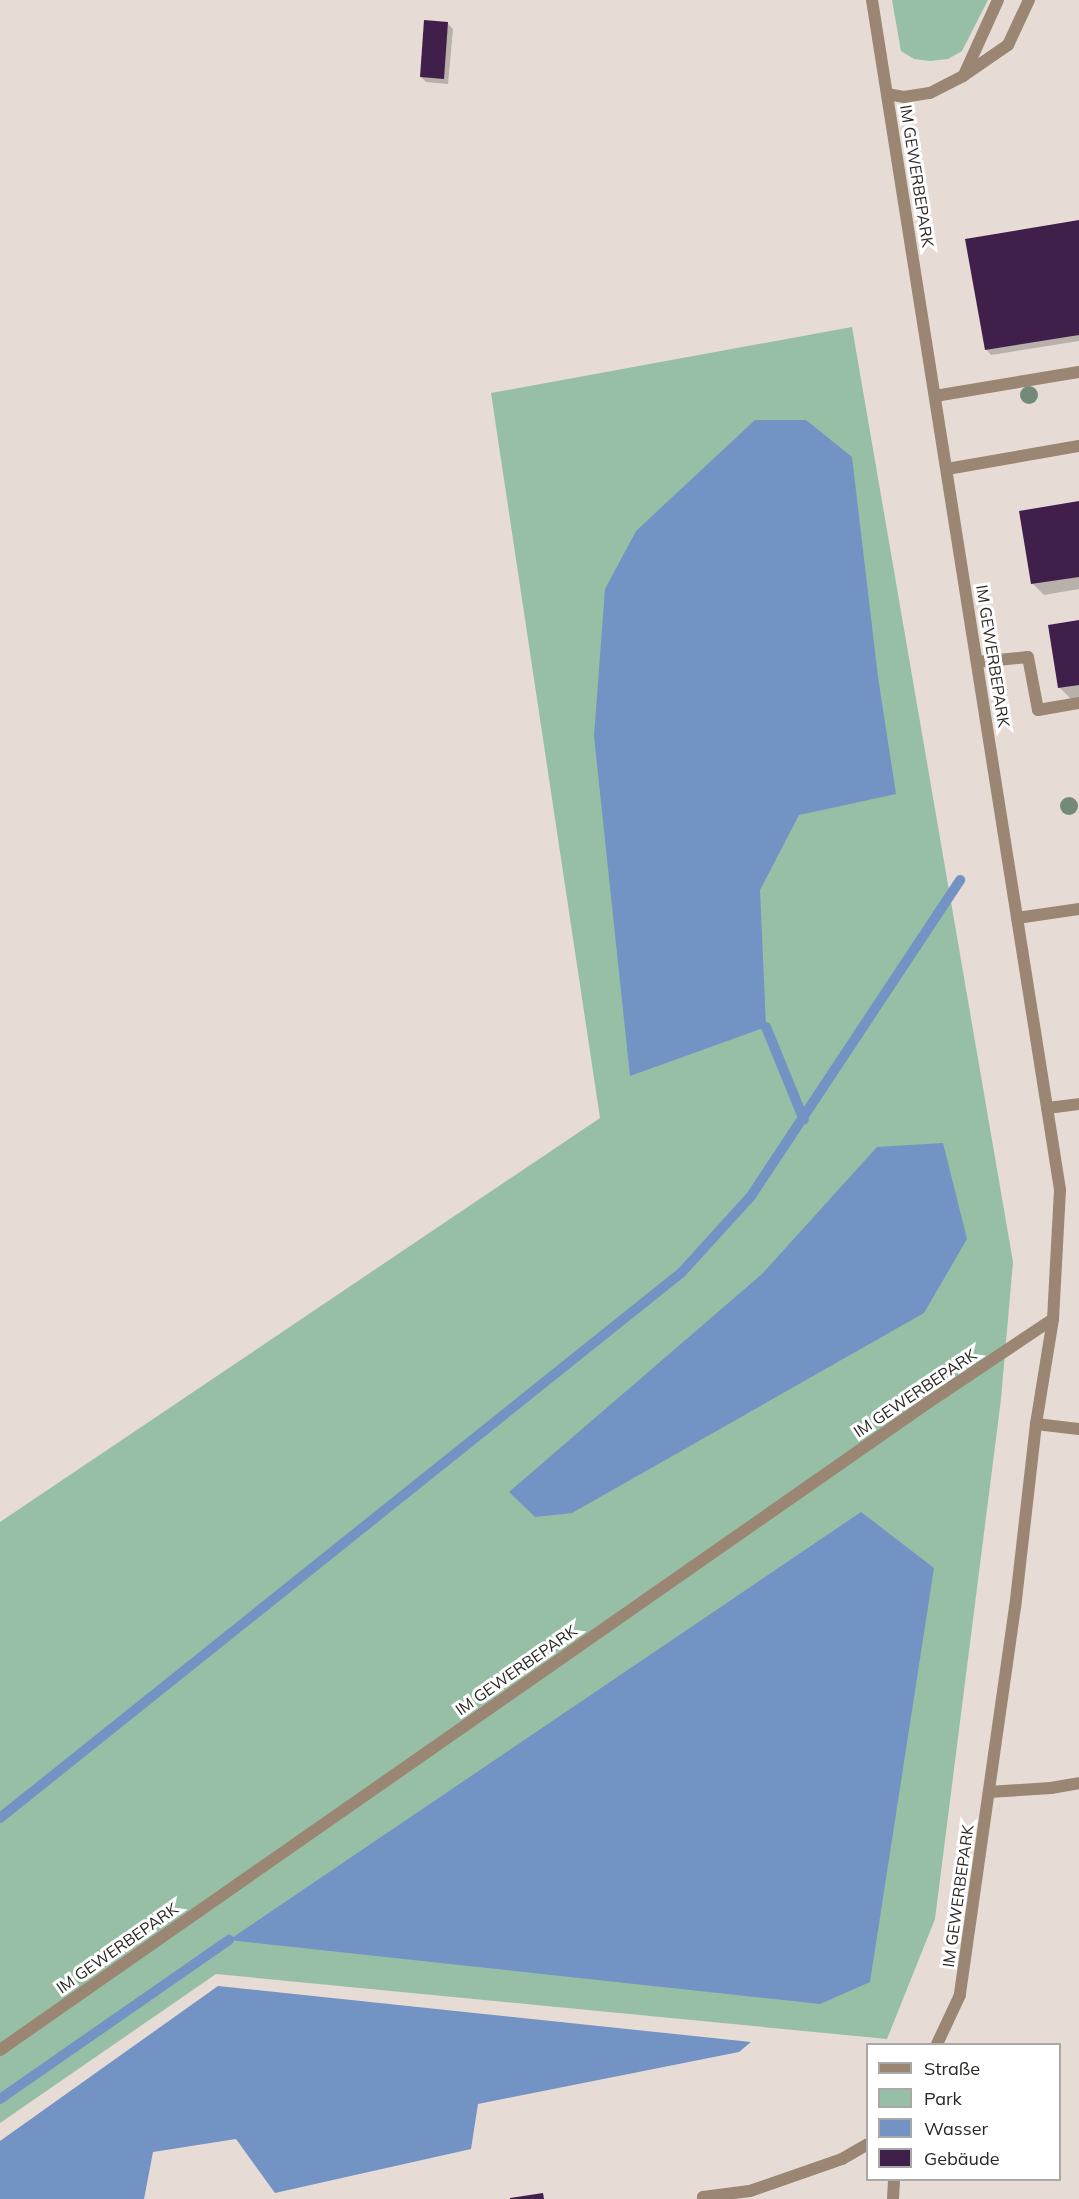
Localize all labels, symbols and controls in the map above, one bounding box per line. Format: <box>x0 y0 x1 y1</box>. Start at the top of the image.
street label: IM GEWERBEPARK <box>896 103 938 249</box>
street label: IM GEWERBEPARK <box>972 583 1014 729</box>
street label: IM GEWERBEPARK <box>850 1345 980 1441</box>
street label: IM GEWERBEPARK <box>452 1621 580 1719</box>
street label: IM GEWERBEPARK <box>938 1823 978 1969</box>
street label: IM GEWERBEPARK <box>53 1899 181 1997</box>
legend <box>866 2043 1061 2181</box>
text: Straße <box>924 2057 980 2080</box>
text: Park <box>924 2087 962 2110</box>
text: Wasser <box>924 2117 988 2140</box>
text: Gebäude <box>924 2147 1000 2170</box>

